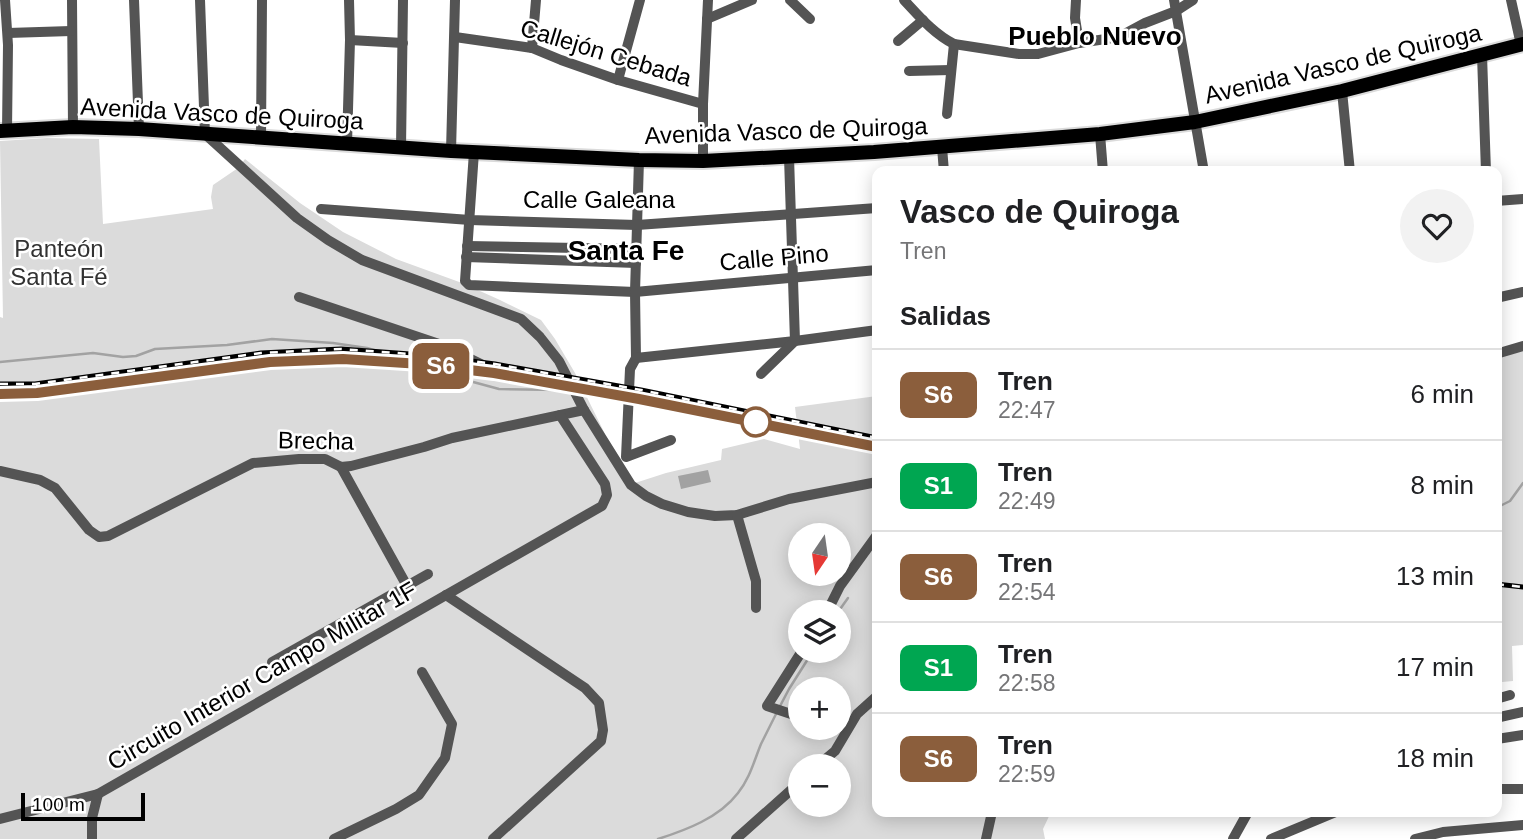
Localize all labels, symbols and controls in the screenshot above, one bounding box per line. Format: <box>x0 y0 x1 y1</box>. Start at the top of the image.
street label: Callejón Cebada <box>517 14 696 92</box>
street label: Avenida Vasco de Quiroga <box>1202 18 1485 109</box>
district label: Pueblo Nuevo <box>1008 21 1182 51</box>
street label: Avenida Vasco de Quiroga <box>80 93 365 134</box>
street label: Avenida Vasco de Quiroga <box>644 112 929 149</box>
street label: Calle Galeana <box>523 186 676 213</box>
button: heart <box>1400 189 1474 263</box>
text: Vasco de Quiroga <box>900 193 1179 230</box>
park label: Panteón Santa Fé <box>10 235 108 290</box>
district label: Santa Fe <box>568 235 684 266</box>
text: Tren <box>900 238 946 264</box>
street label: Calle Pino <box>718 239 830 276</box>
text: Salidas <box>900 301 991 331</box>
line badge: S6 <box>410 343 472 389</box>
text: S6 <box>426 352 456 379</box>
text: Tren <box>998 366 1053 396</box>
text: 6 min <box>1410 379 1474 409</box>
text: S6 <box>924 381 953 408</box>
text: 22:47 <box>998 397 1056 423</box>
unlabelled marker <box>741 407 771 437</box>
street label: Brecha <box>278 426 355 455</box>
text: Tren <box>998 457 1053 487</box>
text: 8 min <box>1410 470 1474 500</box>
text: S1 <box>924 472 953 499</box>
text: 22:49 <box>998 488 1056 514</box>
north arrow <box>788 523 850 586</box>
map controls <box>788 523 851 817</box>
text: Tren <box>998 548 1053 578</box>
text: 13 min <box>1396 561 1474 591</box>
text: S6 <box>924 563 953 590</box>
street label: Circuito Interior Campo Militar 1F <box>103 576 421 775</box>
text: 22:54 <box>998 579 1056 605</box>
button: layers <box>788 600 851 663</box>
text: Tren <box>998 639 1053 669</box>
text: 17 min <box>1396 652 1474 682</box>
text: S1 <box>924 654 953 681</box>
text: 22:58 <box>998 670 1056 696</box>
button: + <box>788 677 851 740</box>
text: Tren <box>998 730 1053 760</box>
text: 18 min <box>1396 743 1474 773</box>
text: S6 <box>924 745 953 772</box>
button: − <box>788 754 851 817</box>
text: 22:59 <box>998 761 1056 787</box>
scale bar <box>21 790 145 822</box>
text: 100 m <box>32 794 85 815</box>

